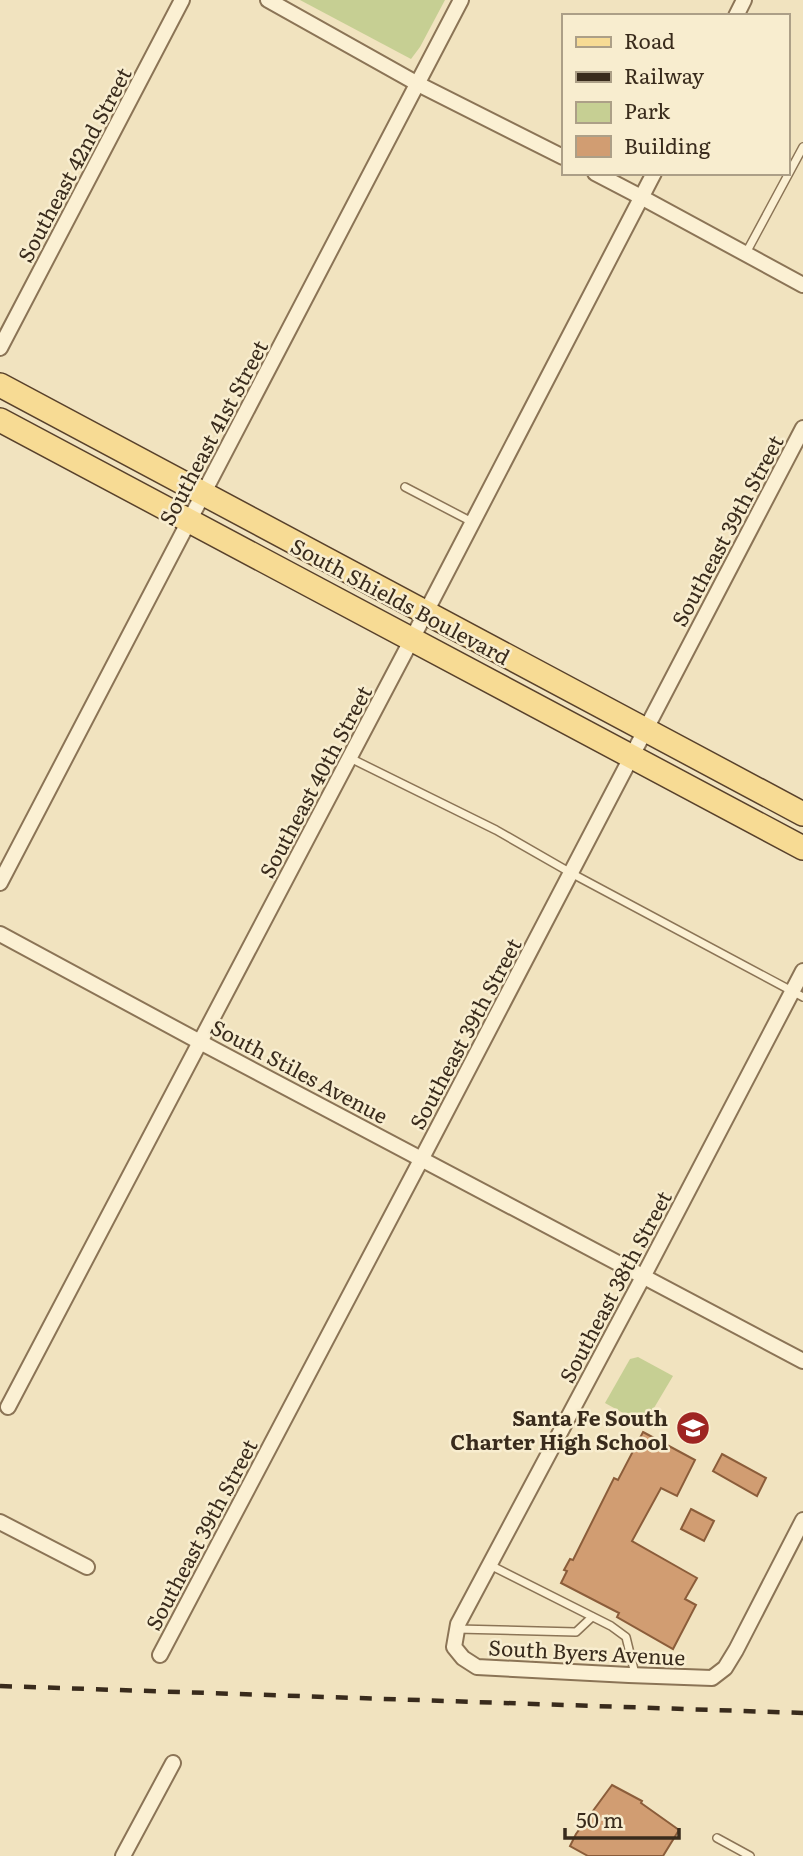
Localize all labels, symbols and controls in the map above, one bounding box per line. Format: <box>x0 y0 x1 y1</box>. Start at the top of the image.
legend <box>562 14 789 175</box>
text: Road <box>624 24 675 55</box>
text: Railway <box>624 59 705 90</box>
street label: Southeast 42nd Street <box>8 61 138 267</box>
text: Park <box>624 94 670 125</box>
text: Building <box>624 129 711 160</box>
street label: Southeast 41st Street <box>150 333 274 530</box>
street label: Southeast 39th Street <box>662 428 790 631</box>
street label: South Shields Boulevard <box>286 529 516 671</box>
street label: Southeast 40th Street <box>250 679 378 883</box>
street label: Southeast 39th Street <box>400 931 528 1134</box>
street label: South Stiles Avenue <box>206 1010 394 1130</box>
street label: Southeast 38th Street <box>550 1184 678 1387</box>
place label: Santa Fe South Charter High School <box>450 1401 668 1456</box>
school or university icon: Santa Fe South Charter High School <box>674 1409 712 1447</box>
street label: Southeast 39th Street <box>136 1432 264 1635</box>
street label: South Byers Avenue <box>488 1630 686 1672</box>
scale bar <box>565 1797 679 1841</box>
text: 50 m <box>576 1803 623 1834</box>

